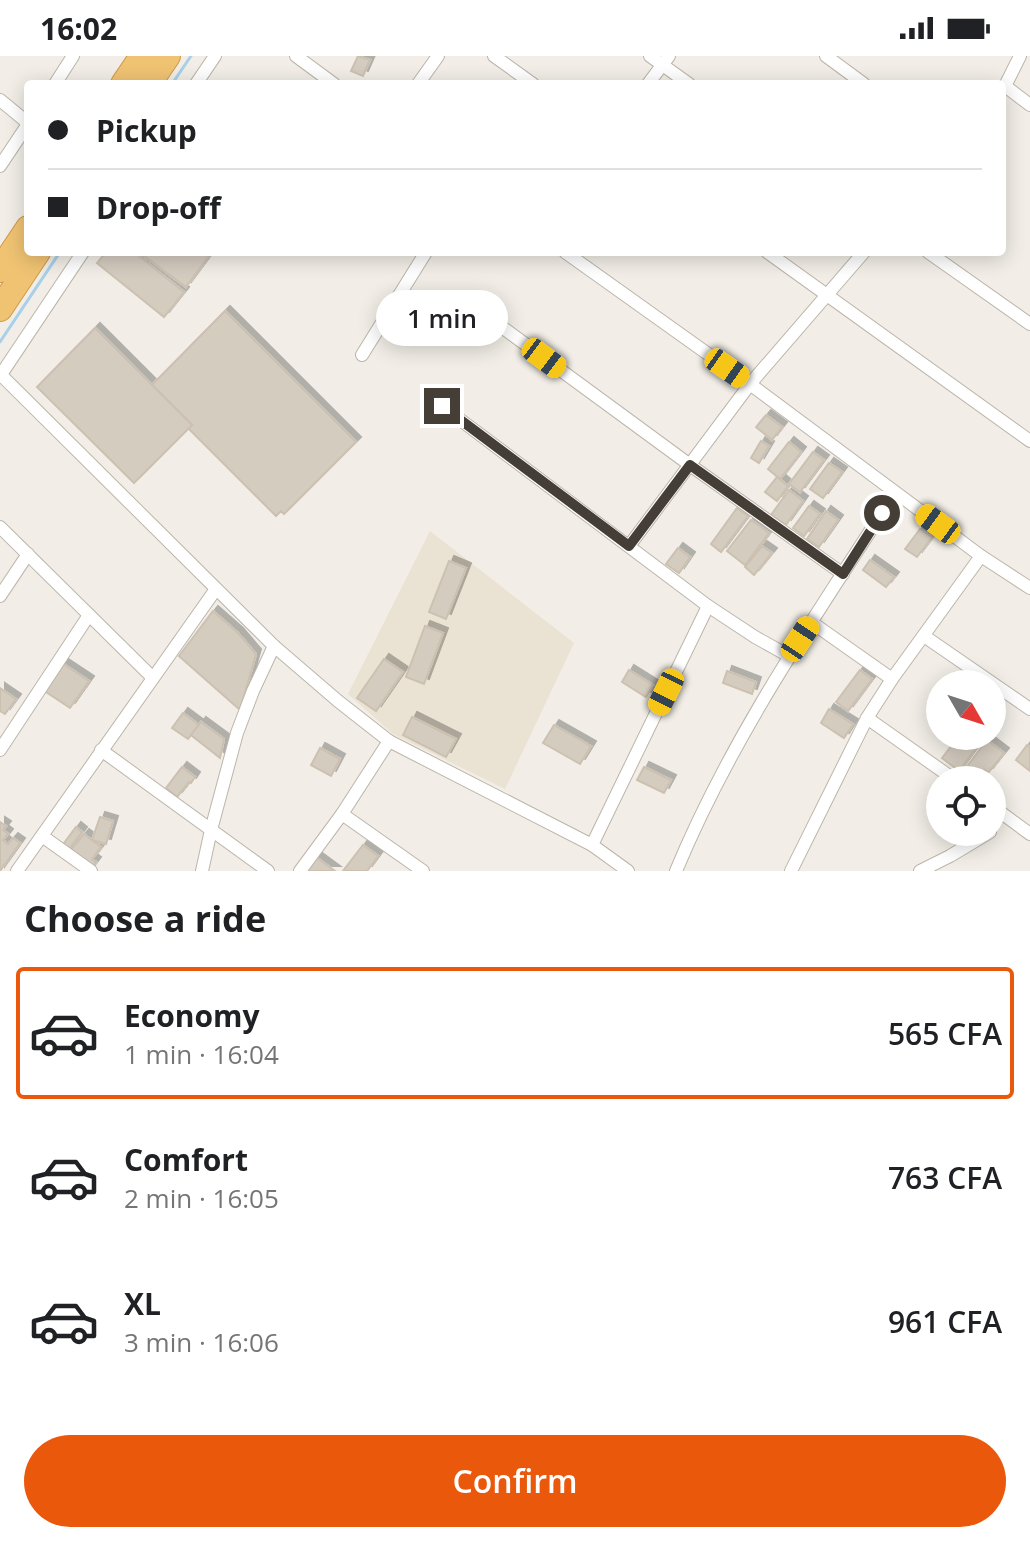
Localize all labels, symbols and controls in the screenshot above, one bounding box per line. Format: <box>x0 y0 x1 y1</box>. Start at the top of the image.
text: 16:02 <box>40 8 117 49</box>
text: Pickup <box>96 110 197 151</box>
text: Drop-off <box>96 187 221 228</box>
callout: 1 min <box>376 290 508 346</box>
text: 1 min <box>407 300 477 336</box>
car <box>518 334 570 382</box>
car <box>700 344 754 392</box>
route end <box>424 388 460 424</box>
route start <box>864 495 900 531</box>
car <box>912 500 964 548</box>
car <box>777 612 823 666</box>
car <box>645 665 687 719</box>
north arrow <box>926 670 1006 750</box>
map controls <box>926 670 1006 846</box>
button: locate <box>926 766 1006 846</box>
text: Choose a ride <box>24 894 266 943</box>
text: Economy <box>124 995 260 1036</box>
icon: car <box>28 997 100 1069</box>
text: 565 CFA <box>888 1013 1002 1054</box>
text: 1 min · 16:04 <box>124 1036 279 1072</box>
text: Comfort <box>124 1139 248 1180</box>
icon: car <box>28 1141 100 1213</box>
text: 763 CFA <box>888 1157 1002 1198</box>
text: 2 min · 16:05 <box>124 1180 279 1216</box>
text: XL <box>124 1283 161 1324</box>
icon: car <box>28 1285 100 1357</box>
text: 961 CFA <box>888 1301 1002 1342</box>
text: 3 min · 16:06 <box>124 1324 279 1360</box>
button: Confirm <box>24 1435 1006 1527</box>

